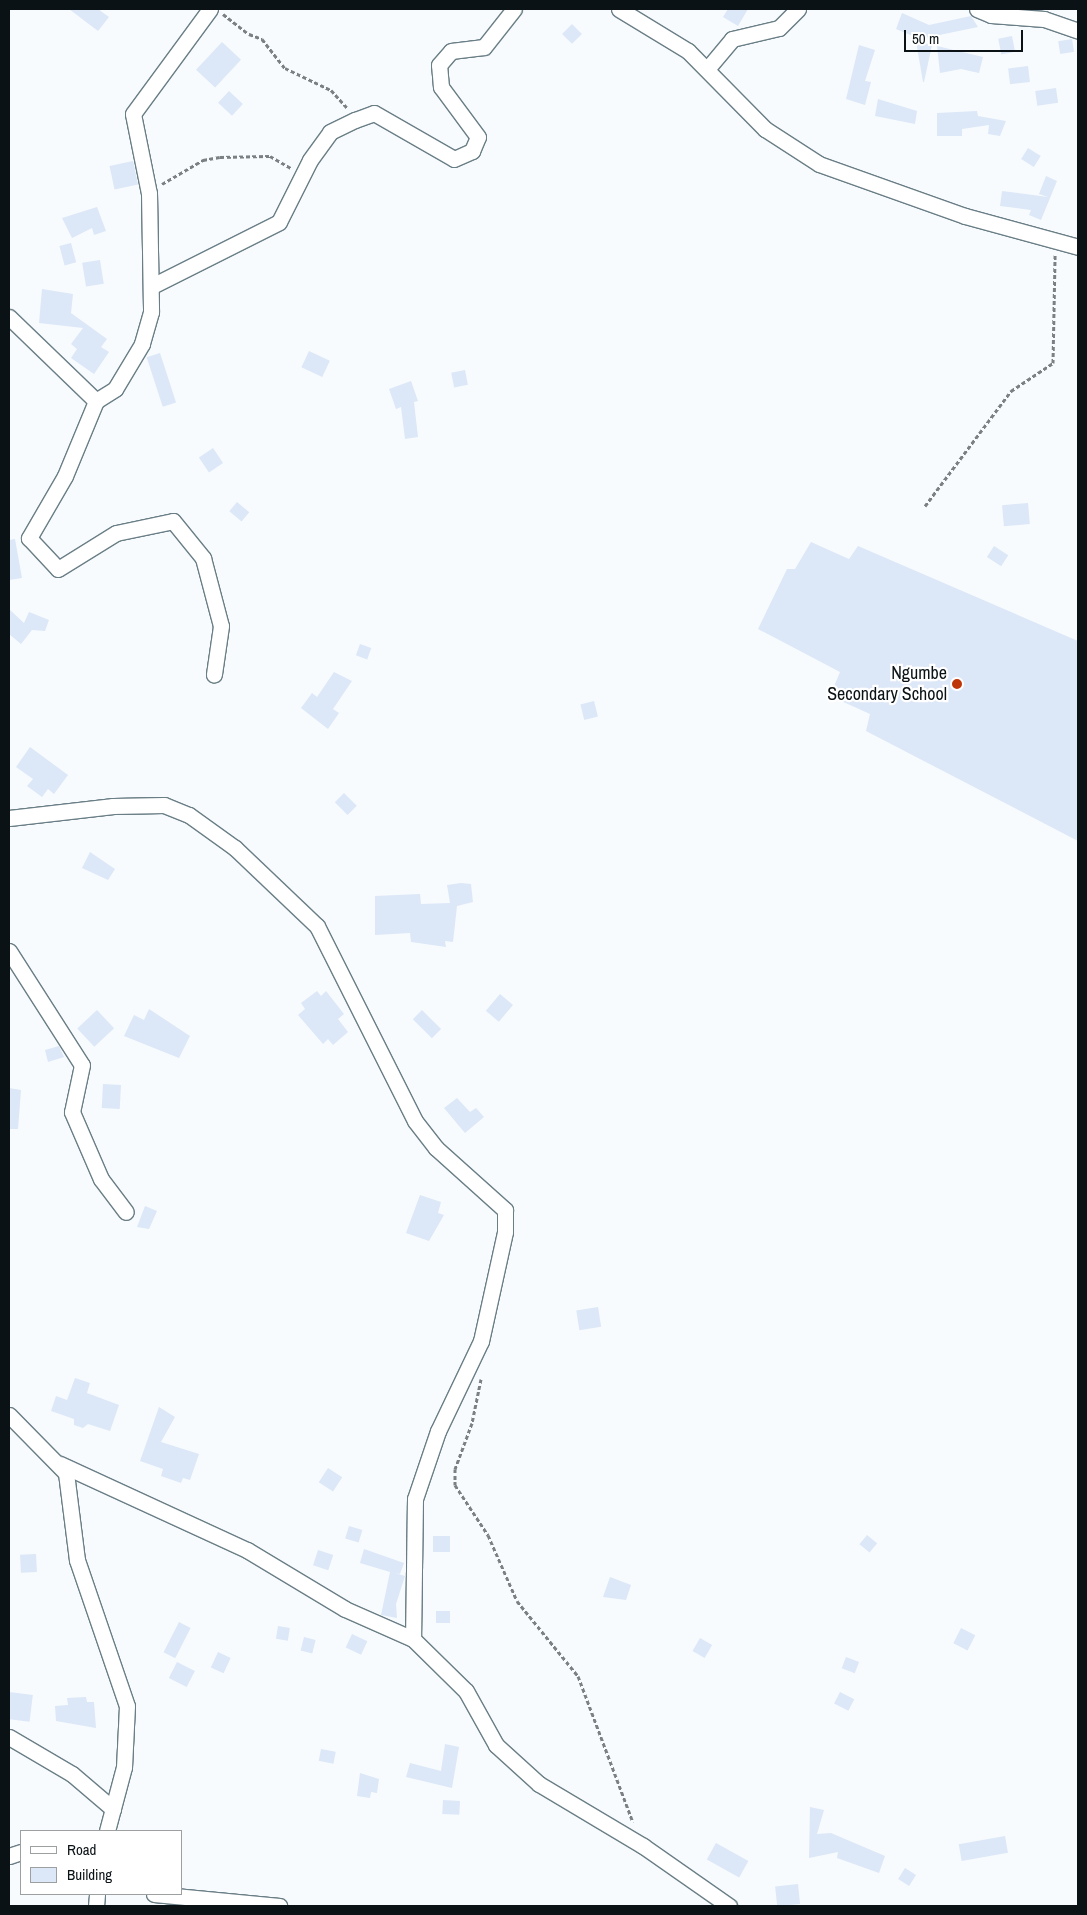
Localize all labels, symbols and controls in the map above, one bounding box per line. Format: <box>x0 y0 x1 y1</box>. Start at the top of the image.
scale bar <box>907 20 1026 52</box>
text: 50 m <box>912 28 939 49</box>
place label: Ngumbe Secondary School <box>827 663 947 706</box>
marker: Ngumbe Secondary School <box>951 678 963 690</box>
legend <box>20 1830 182 1895</box>
text: Road <box>67 1839 96 1860</box>
text: Building <box>67 1864 112 1885</box>

